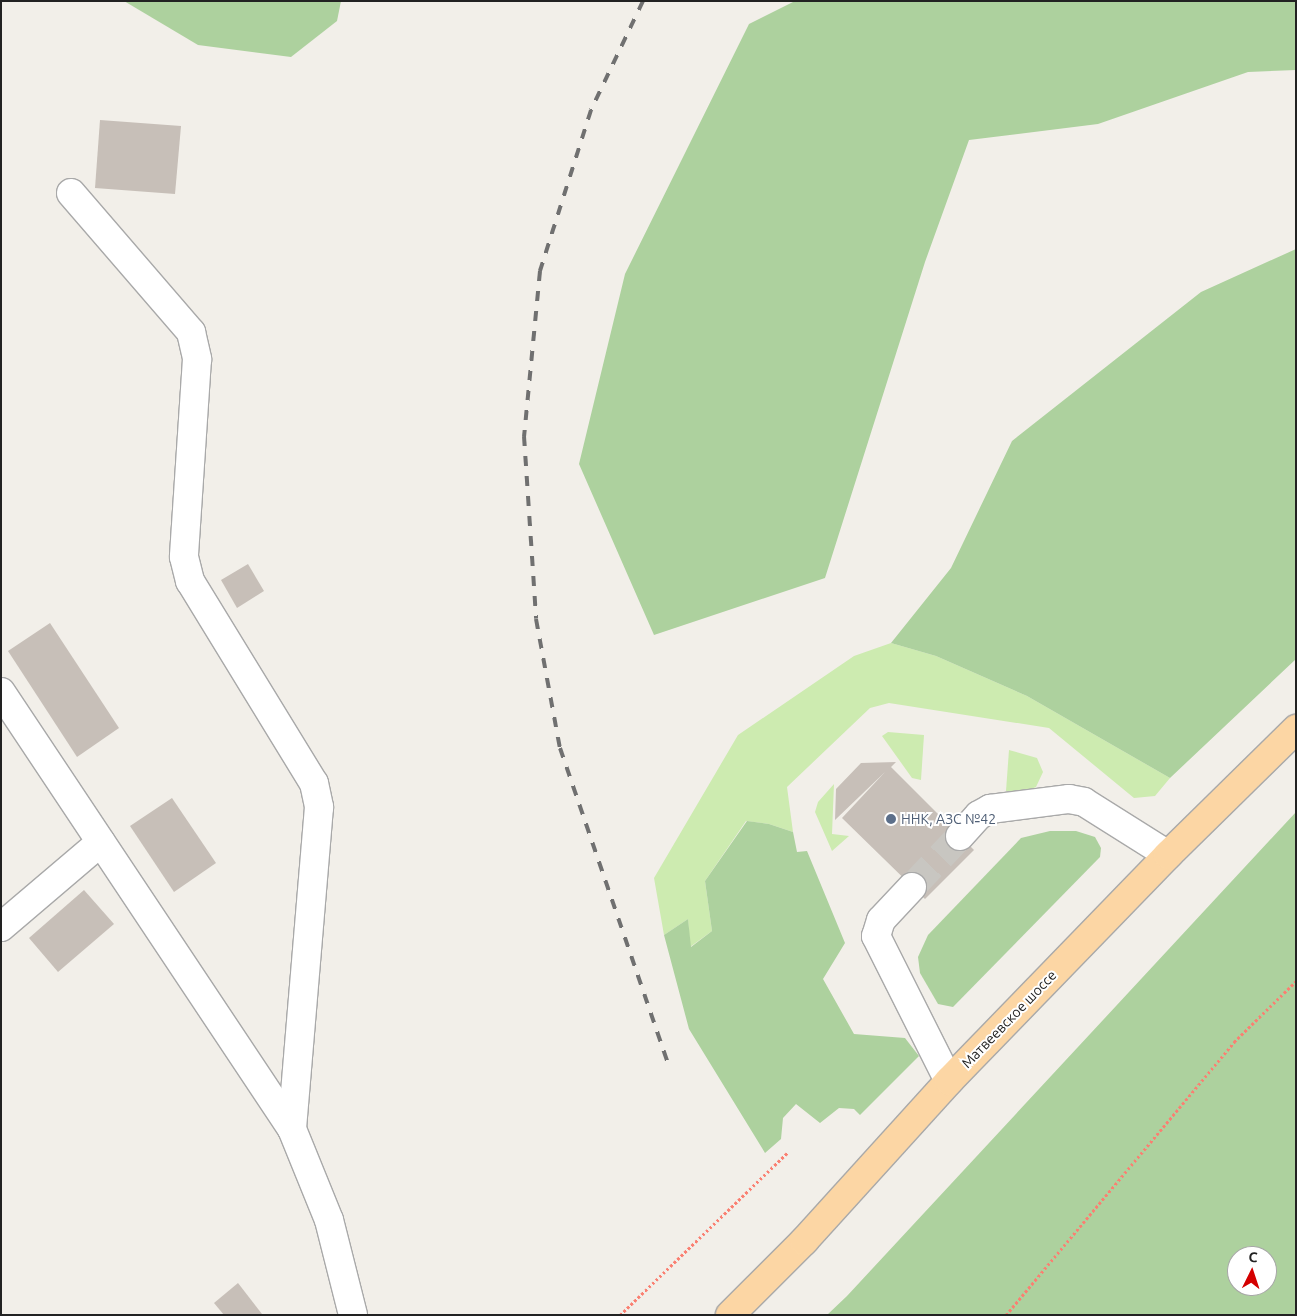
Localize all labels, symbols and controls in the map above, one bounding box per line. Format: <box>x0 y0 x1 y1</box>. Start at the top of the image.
place label: ННК, АЗС №42 <box>901 811 996 827</box>
marker: ННК, АЗС №42 <box>885 813 897 825</box>
street label: Матвеевское шоссе <box>958 967 1060 1071</box>
north arrow <box>1227 1246 1277 1296</box>
text: С <box>1248 1249 1258 1265</box>

